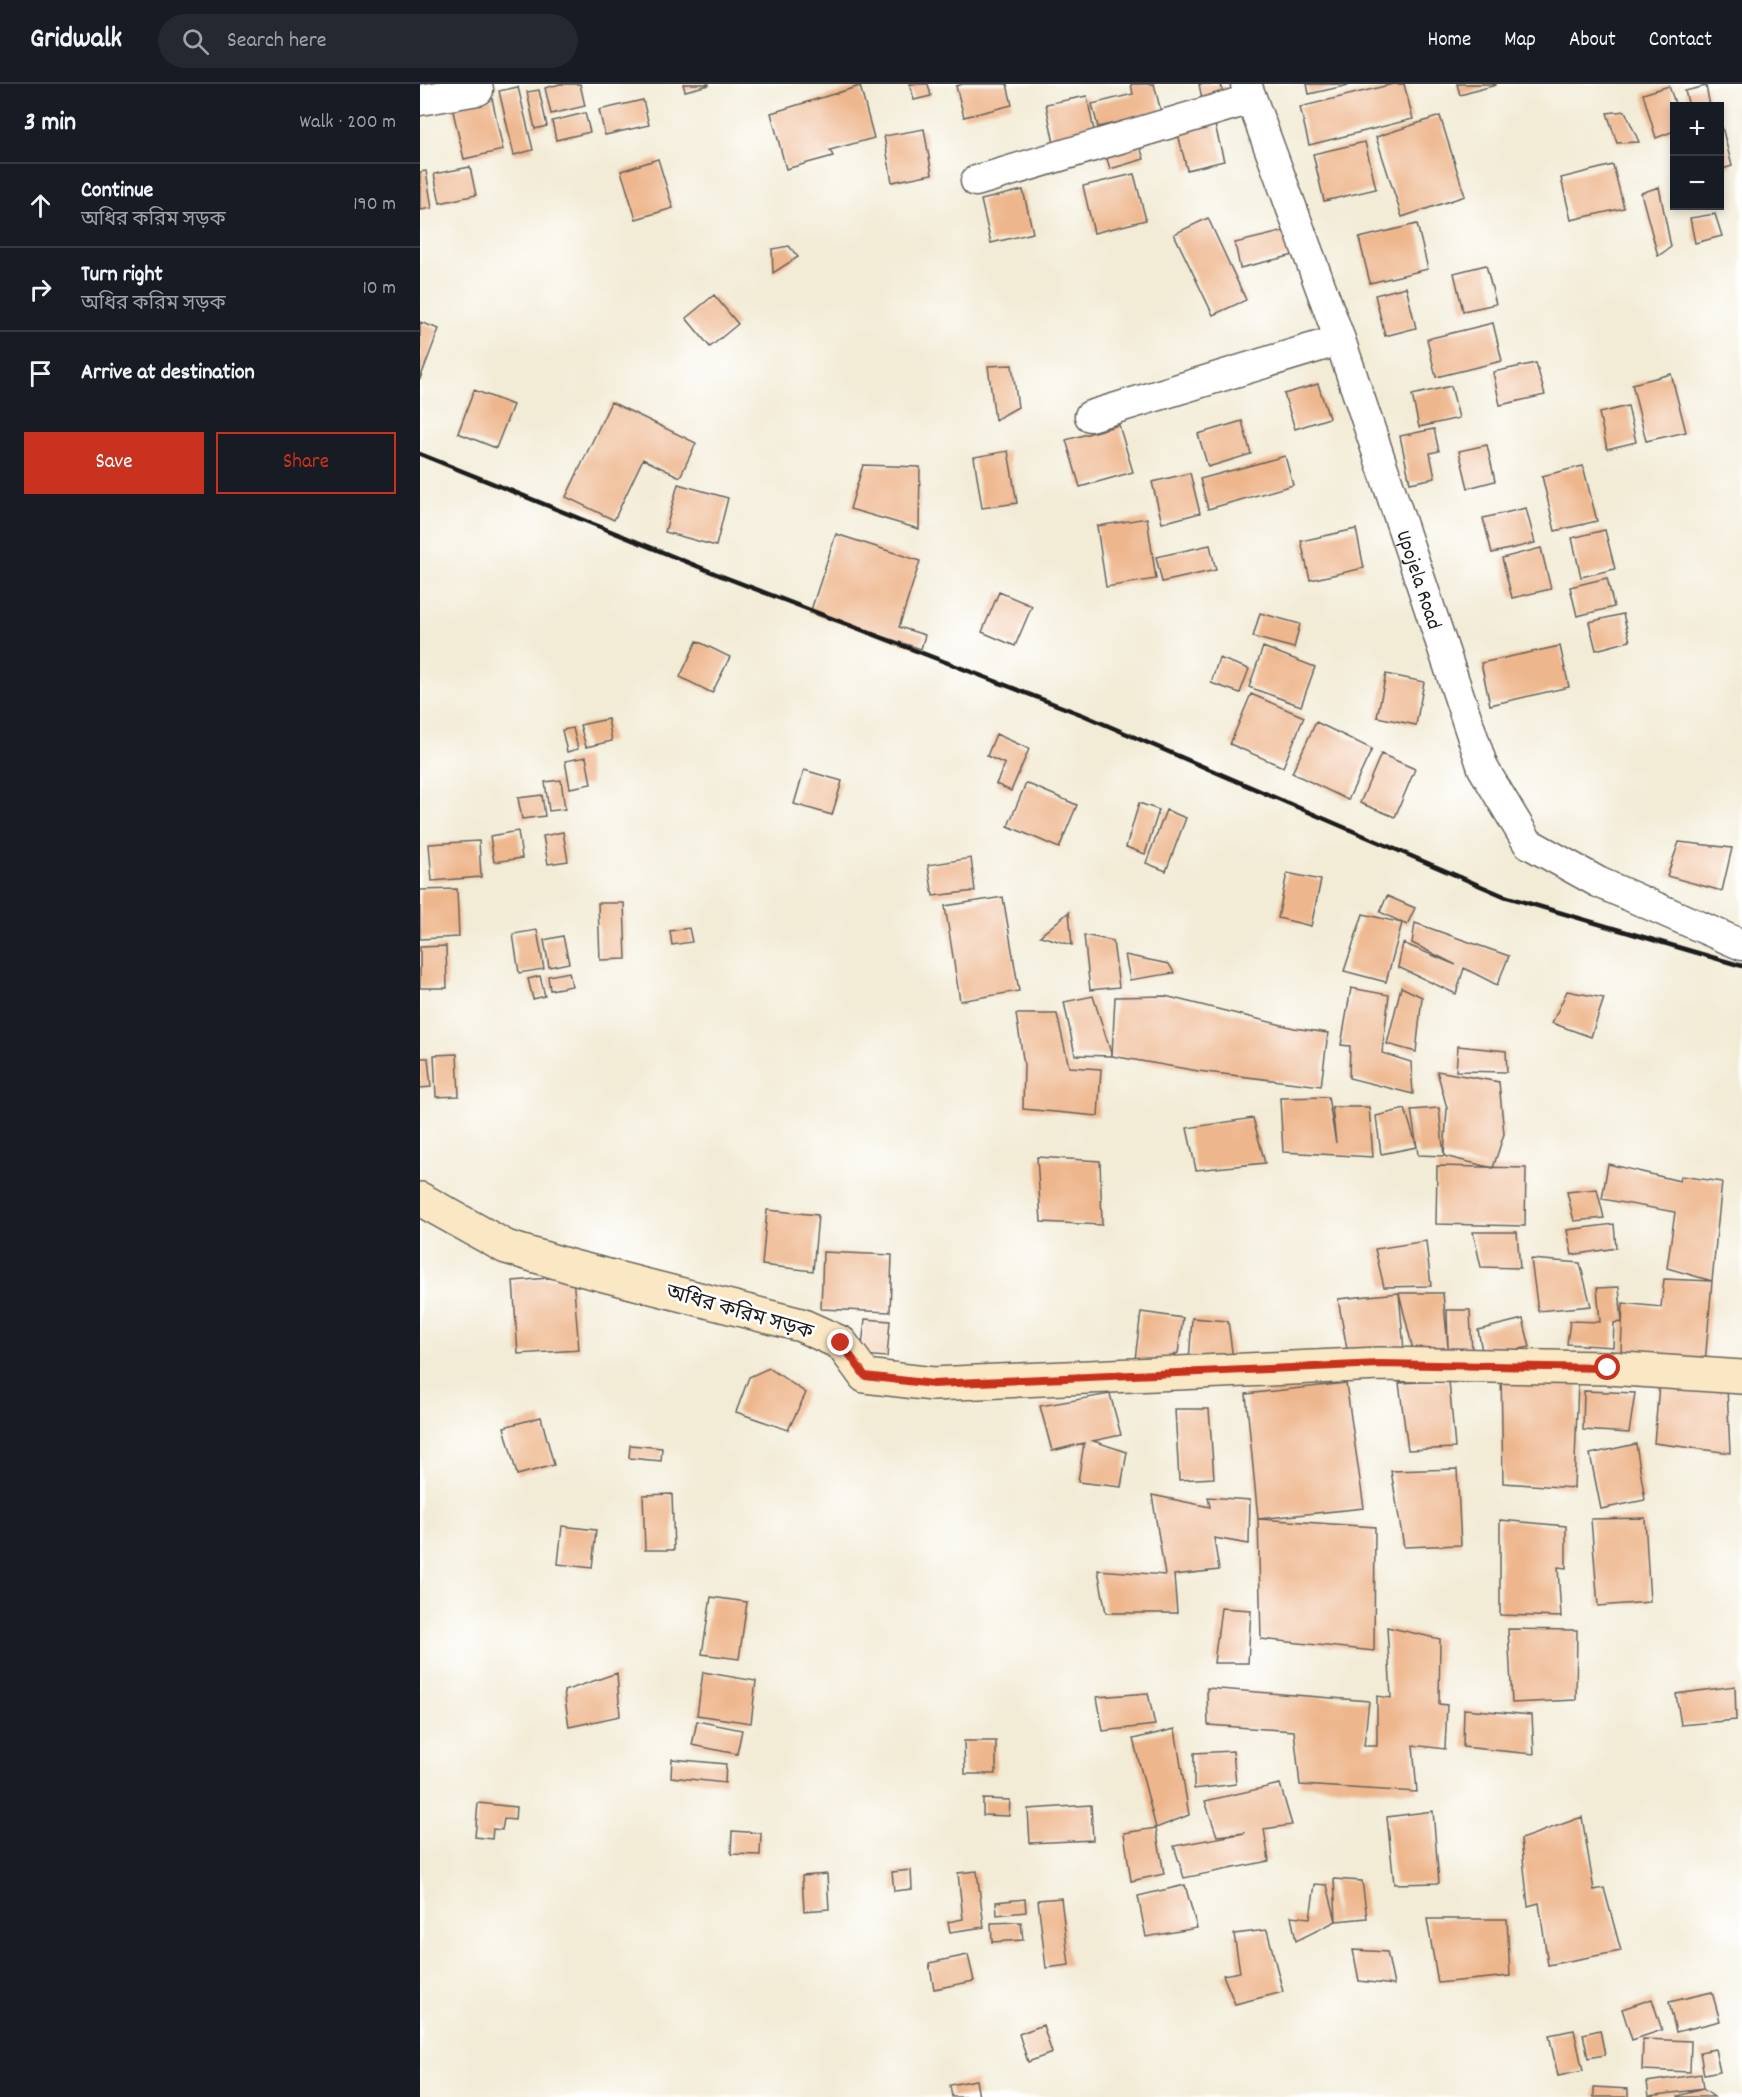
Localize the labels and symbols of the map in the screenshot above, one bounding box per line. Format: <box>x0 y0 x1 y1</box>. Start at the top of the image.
street label: Upojela Road <box>1387 527 1448 634</box>
street label: অধির করিম সড়ক <box>661 1278 817 1350</box>
route end <box>827 1329 853 1355</box>
route start <box>1594 1354 1620 1380</box>

